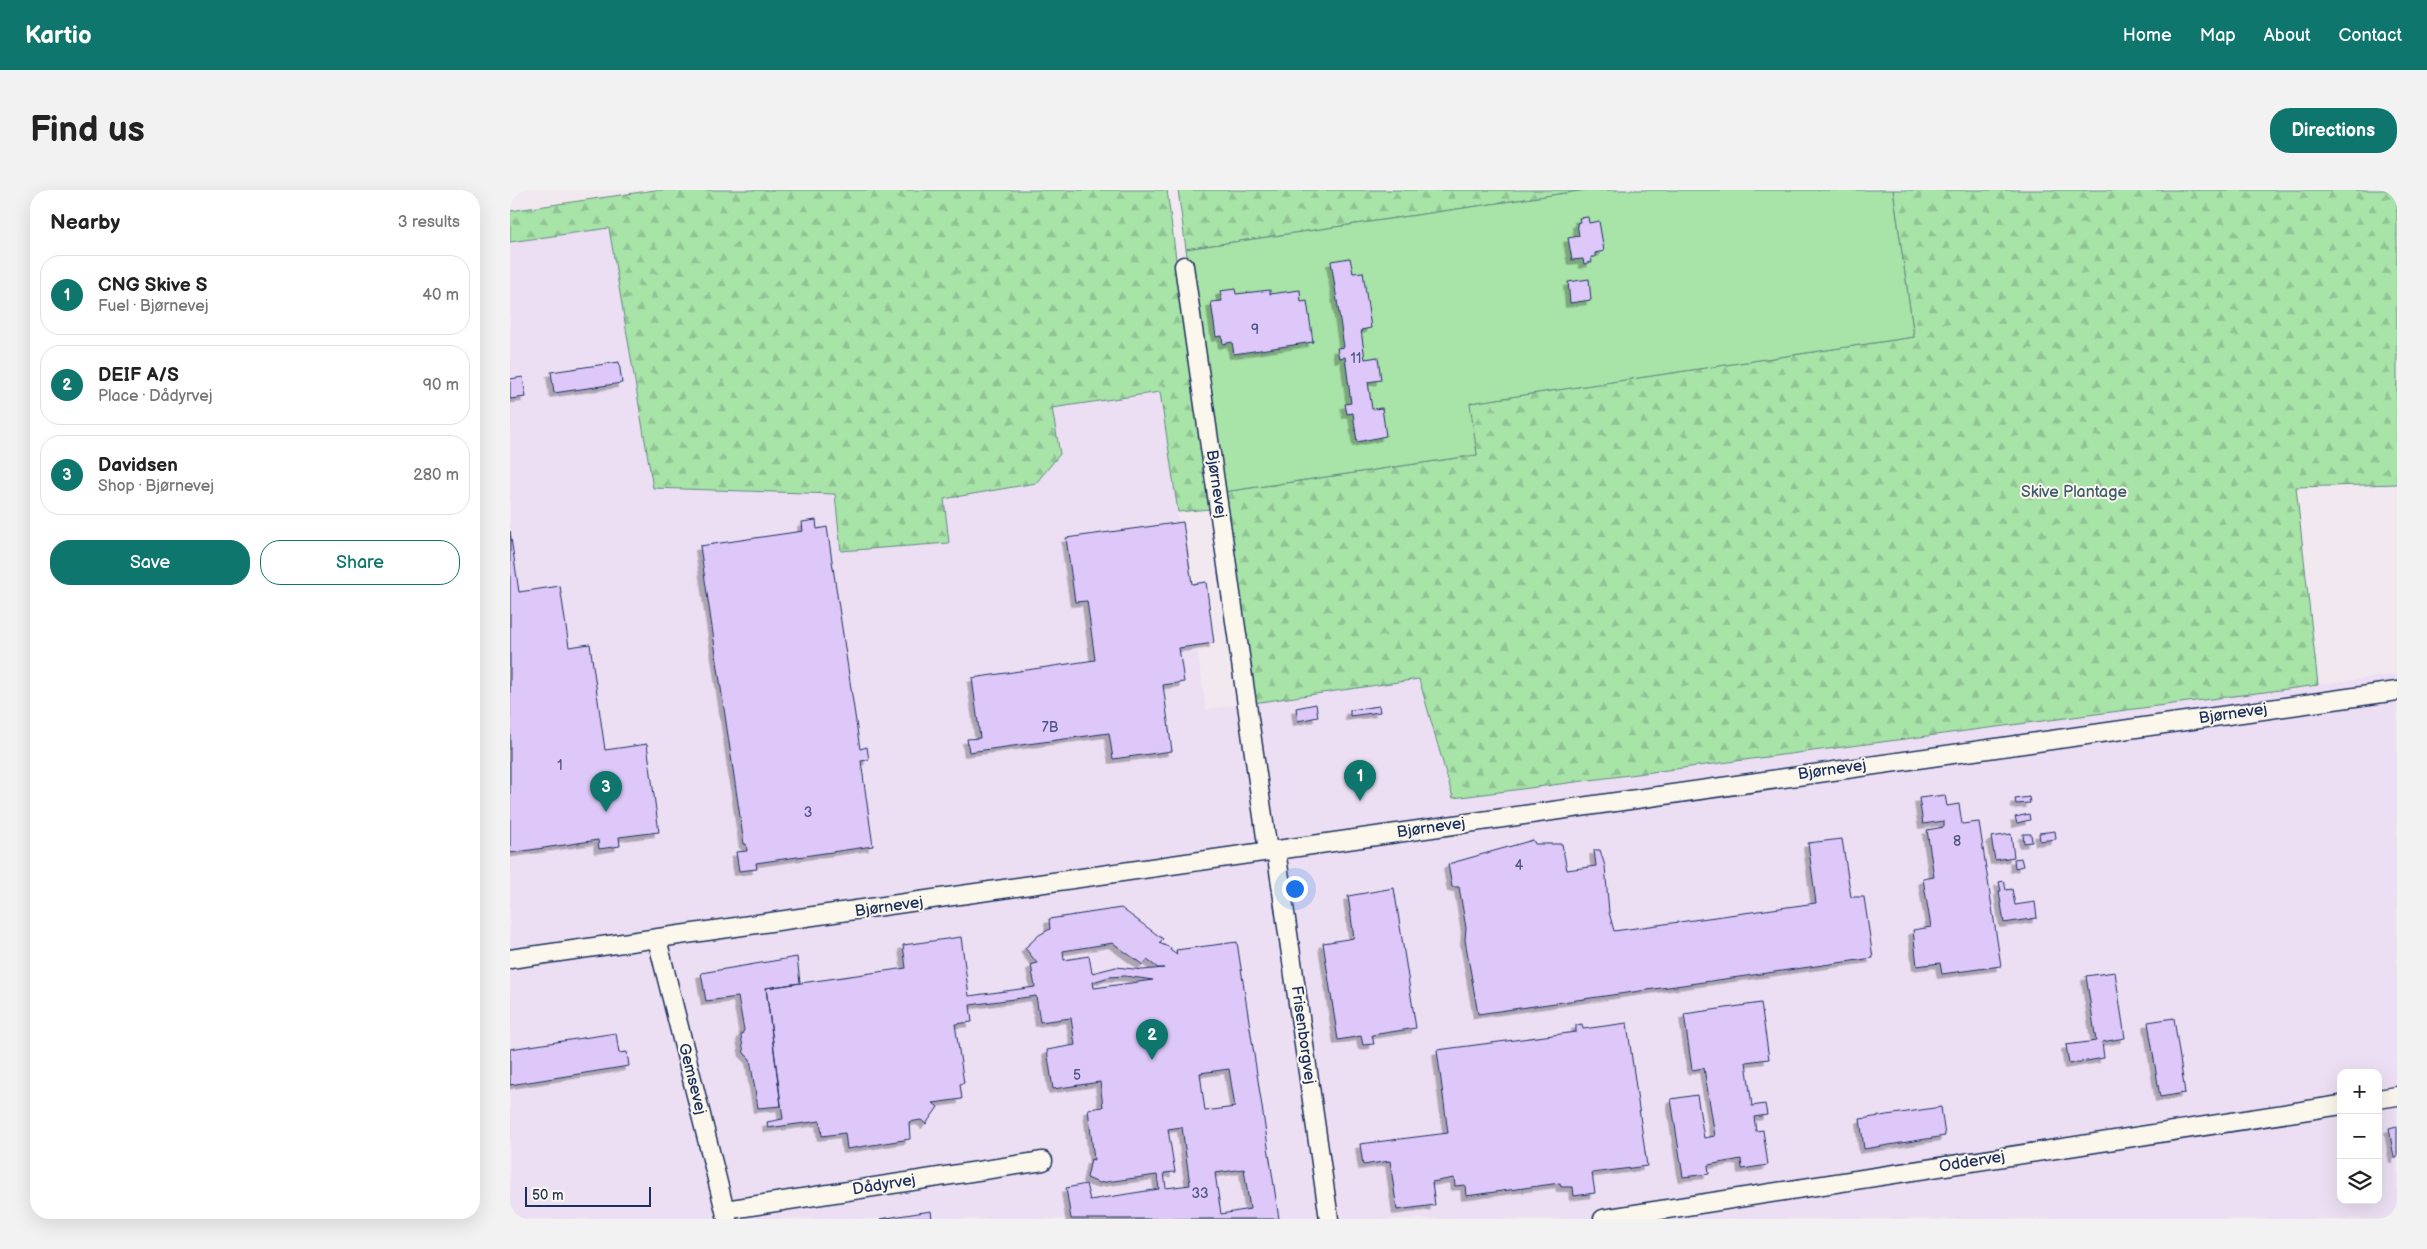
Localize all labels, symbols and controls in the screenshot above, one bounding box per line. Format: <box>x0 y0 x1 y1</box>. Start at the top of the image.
text: Kartio <box>25 21 92 50</box>
text: Home <box>2123 25 2172 46</box>
text: Map <box>2200 25 2236 46</box>
text: About <box>2264 25 2311 46</box>
text: Contact <box>2339 25 2402 46</box>
button: Directions <box>2270 108 2397 153</box>
text: Find us <box>30 109 145 152</box>
text: Nearby <box>50 210 120 235</box>
text: 3 results <box>398 213 460 232</box>
text: CNG Skive S <box>98 274 207 297</box>
text: 1 <box>64 286 70 305</box>
text: 40 m <box>422 286 459 305</box>
text: Fuel · Bjørnevej <box>98 297 209 316</box>
house number: 9 <box>1251 321 1259 338</box>
house number: 11 <box>1351 350 1361 367</box>
text: DEIF A/S <box>98 364 179 387</box>
text: 2 <box>62 376 72 395</box>
text: 90 m <box>423 376 459 395</box>
text: Place · Dådyrvej <box>98 387 212 406</box>
street label: Bjørnevej <box>1202 449 1230 519</box>
text: Davidsen <box>98 454 178 477</box>
text: 3 <box>62 466 72 485</box>
text: 280 m <box>413 466 459 485</box>
text: Shop · Bjørnevej <box>98 477 214 496</box>
park label: Skive Plantage <box>2021 483 2127 502</box>
button: Save <box>50 540 250 585</box>
button: Share <box>260 540 460 585</box>
street label: Bjørnevej <box>2198 700 2268 728</box>
house number: 7B <box>1042 719 1059 736</box>
street label: Bjørnevej <box>1797 756 1867 784</box>
house number: 1 <box>557 757 563 774</box>
pin: 1 <box>1344 760 1376 801</box>
pin: 3 <box>590 771 622 812</box>
house number: 3 <box>804 804 812 821</box>
street label: Bjørnevej <box>1396 814 1466 842</box>
house number: 8 <box>1953 833 1961 850</box>
house number: 4 <box>1515 857 1524 874</box>
your location <box>1282 876 1308 902</box>
street label: Bjørnevej <box>854 893 924 921</box>
street label: Frisenborgvej <box>1287 985 1319 1085</box>
pin: 2 <box>1136 1019 1168 1060</box>
street label: Gemsevej <box>674 1041 710 1117</box>
house number: 5 <box>1073 1067 1081 1084</box>
map controls <box>2337 1069 2382 1204</box>
button: + <box>2337 1069 2382 1114</box>
button: − <box>2337 1114 2382 1159</box>
street label: Oddervej <box>1938 1147 2006 1177</box>
button: layers <box>2337 1159 2382 1204</box>
street label: Dådyrvej <box>851 1171 917 1199</box>
scale bar <box>525 1184 651 1207</box>
house number: 33 <box>1191 1185 1209 1202</box>
text: 50 m <box>532 1187 564 1204</box>

